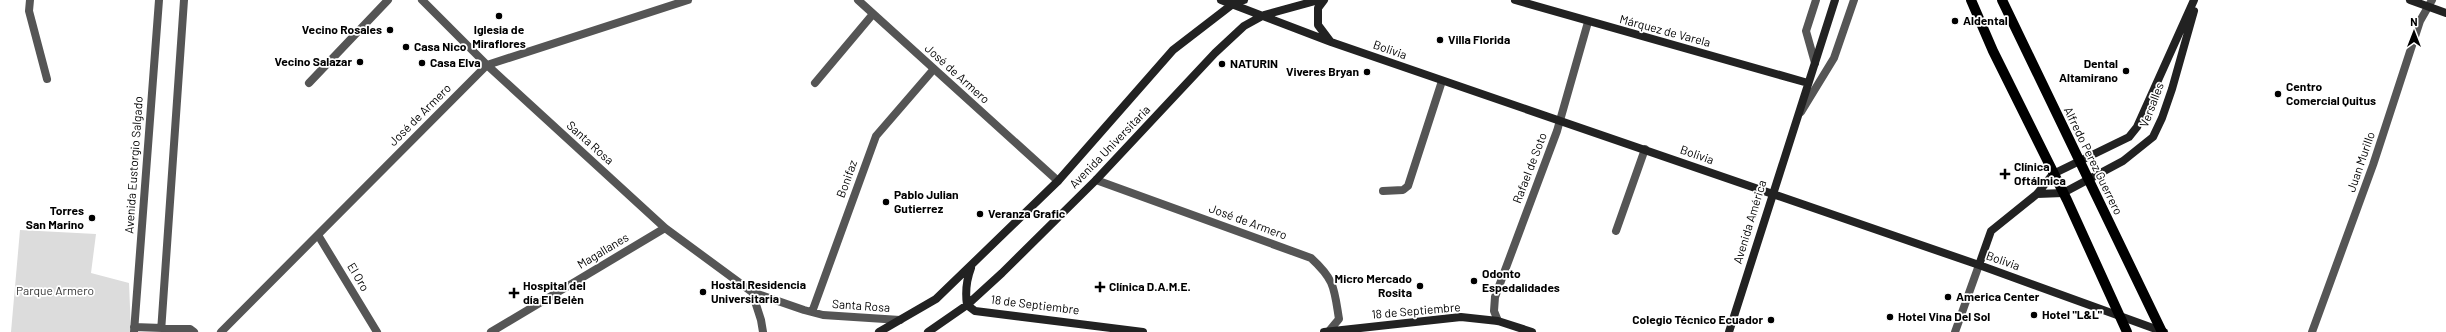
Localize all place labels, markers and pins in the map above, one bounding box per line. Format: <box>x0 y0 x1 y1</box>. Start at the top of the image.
marker: Iglesia de Miraflores <box>494 11 504 21</box>
place label: Aldental <box>1963 13 2008 27</box>
marker: Aldental <box>1950 16 1960 26</box>
place label: Vecino Rosales <box>302 22 382 36</box>
place label: Iglesia de Miraflores <box>472 22 526 50</box>
marker: Vecino Rosales <box>385 25 395 35</box>
place label: Villa Florida <box>1448 32 1510 46</box>
marker: Villa Florida <box>1435 35 1445 45</box>
place label: Casa Nico <box>414 39 467 53</box>
marker: Casa Nico <box>401 42 411 52</box>
place label: Vecino Salazar <box>274 54 352 68</box>
place label: Casa Elva <box>430 55 481 69</box>
place label: NATURIN <box>1230 56 1278 70</box>
place label: Dental Altamirano <box>2059 56 2118 84</box>
marker: Vecino Salazar <box>355 57 365 67</box>
marker: Casa Elva <box>417 58 427 68</box>
marker: NATURIN <box>1217 59 1227 69</box>
place label: Viveres Bryan <box>1286 64 1359 78</box>
marker: Dental Altamirano <box>2121 66 2131 76</box>
marker: Viveres Bryan <box>1362 67 1372 77</box>
place label: Centro Comercial Quitus <box>2286 79 2376 107</box>
marker: Centro Comercial Quitus <box>2273 89 2283 99</box>
place label: Clínica Oftálmica <box>2014 159 2066 187</box>
marker: Clínica Oftálmica <box>1999 168 2011 180</box>
place label: Pablo Julian Gutierrez <box>894 187 959 215</box>
marker: Pablo Julian Gutierrez <box>881 197 891 207</box>
place label: Torres San Marino <box>26 203 84 231</box>
place label: Veranza Grafic <box>988 206 1066 220</box>
marker: Veranza Grafic <box>975 209 985 219</box>
marker: Torres San Marino <box>87 213 97 223</box>
place label: Odonto Espedalidades <box>1482 266 1560 294</box>
place label: Micro Mercado Rosita <box>1335 271 1412 299</box>
marker: Odonto Espedalidades <box>1469 276 1479 286</box>
place label: Hostal Residencia Universitaria <box>711 277 806 305</box>
place label: Hospital del día El Belėn <box>523 278 586 306</box>
place label: Clínica D.A.M.E. <box>1109 279 1191 293</box>
marker: Clínica D.A.M.E. <box>1094 281 1106 293</box>
marker: Micro Mercado Rosita <box>1415 281 1425 291</box>
marker: Hospital del día El Belėn <box>508 287 520 299</box>
marker: Hostal Residencia Universitaria <box>698 287 708 297</box>
place label: America Center <box>1956 289 2040 303</box>
marker: America Center <box>1943 292 1953 302</box>
place label: Hotel "L&L" <box>2042 307 2103 321</box>
place label: Hotel Vina Del Sol <box>1898 309 1990 323</box>
marker: Hotel "L&L" <box>2029 310 2039 320</box>
place label: Colegio Técnico Ecuador <box>1632 312 1763 326</box>
marker: Hotel Vina Del Sol <box>1885 312 1895 322</box>
marker: Colegio Técnico Ecuador <box>1766 315 1776 325</box>

